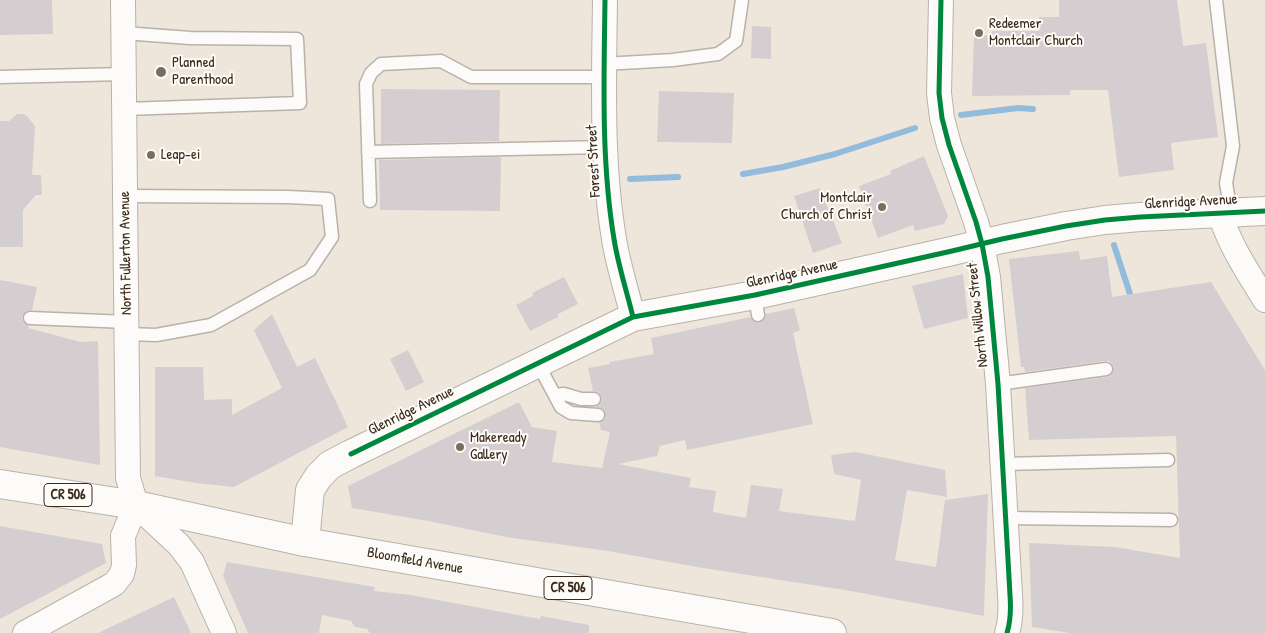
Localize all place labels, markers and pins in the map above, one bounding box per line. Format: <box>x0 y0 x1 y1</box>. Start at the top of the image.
place label: Redeemer Montclair Church <box>989 15 1083 50</box>
marker: Redeemer Montclair Church <box>973 27 985 39</box>
place label: Planned Parenthood <box>172 54 233 89</box>
marker: Planned Parenthood <box>154 65 168 79</box>
place label: Leap-ei <box>161 146 200 164</box>
marker: Leap-ei <box>145 149 157 161</box>
place label: Montclair Church of Christ <box>781 189 872 224</box>
marker: Montclair Church of Christ <box>876 201 888 213</box>
place label: Makeready Gallery <box>470 429 527 464</box>
marker: Makeready Gallery <box>454 441 466 453</box>

